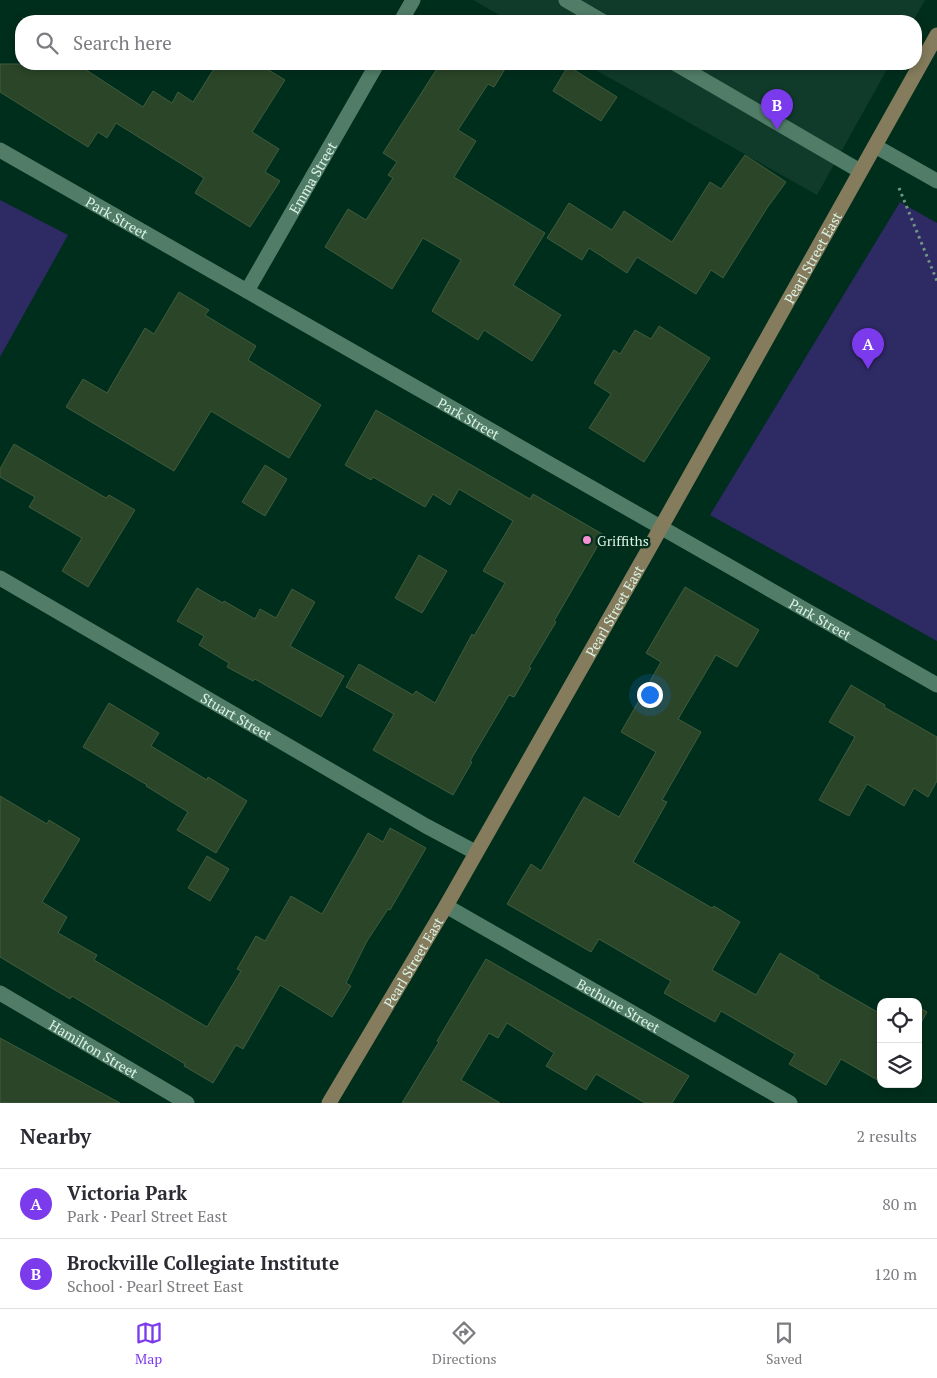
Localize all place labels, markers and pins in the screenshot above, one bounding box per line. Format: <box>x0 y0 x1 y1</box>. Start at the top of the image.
pin: B <box>761 89 793 130</box>
pin: A <box>852 328 884 369</box>
place label: Griffiths <box>597 531 649 550</box>
marker: Griffiths <box>581 534 593 546</box>

